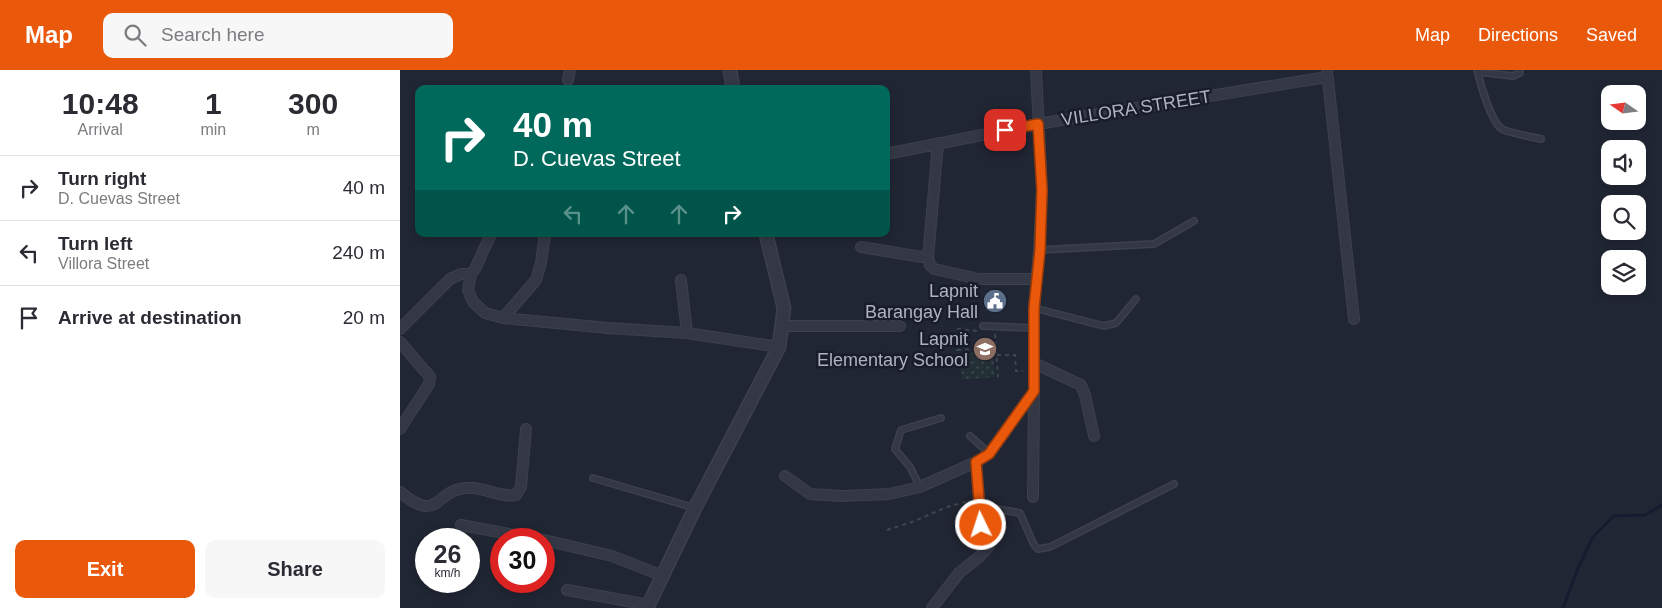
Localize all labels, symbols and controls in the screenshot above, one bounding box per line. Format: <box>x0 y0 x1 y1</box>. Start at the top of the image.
search box <box>103 13 453 58</box>
text: Map <box>25 21 73 48</box>
icon: search <box>121 21 149 49</box>
text: Search here <box>161 24 265 45</box>
text: Map <box>1415 25 1450 45</box>
text: Directions <box>1478 25 1558 45</box>
text: Saved <box>1586 25 1637 45</box>
north arrow <box>1601 85 1646 130</box>
map controls <box>1601 85 1646 295</box>
street label: VILLORA STREET <box>1060 86 1212 130</box>
text: 10:48 <box>62 87 139 120</box>
text: 1 <box>205 87 222 120</box>
text: 300 <box>288 87 338 120</box>
icon: right <box>430 105 495 170</box>
text: 40 m <box>513 105 593 144</box>
pin <box>984 109 1026 151</box>
icon: arrive <box>991 116 1019 144</box>
text: Arrival <box>78 121 123 138</box>
text: min <box>200 121 226 138</box>
text: m <box>306 121 320 138</box>
button: sound <box>1601 140 1646 185</box>
text: D. Cuevas Street <box>513 146 681 171</box>
text: Turn right <box>58 168 146 189</box>
icon: right <box>15 174 43 202</box>
text: 40 m <box>343 177 385 198</box>
text: D. Cuevas Street <box>58 190 180 207</box>
button: search <box>1601 195 1646 240</box>
icon: left <box>559 200 587 228</box>
icon: ahead <box>612 200 640 228</box>
icon: ahead <box>665 200 693 228</box>
icon: right <box>718 200 746 228</box>
text: Turn left <box>58 233 133 254</box>
icon: left <box>15 239 43 267</box>
text: 240 m <box>332 242 385 263</box>
button: layers <box>1601 250 1646 295</box>
text: Villora Street <box>58 255 149 272</box>
place label: Lapnit Barangay Hall <box>865 281 978 322</box>
public building icon: Lapnit Barangay Hall <box>982 288 1008 314</box>
icon: arrive <box>15 304 43 332</box>
text: Arrive at destination <box>58 307 242 328</box>
text: 20 m <box>343 307 385 328</box>
place label: Lapnit Elementary School <box>817 329 968 370</box>
school or university icon: Lapnit Elementary School <box>972 336 998 362</box>
position arrow <box>954 498 1006 550</box>
speed limit sign: 30 <box>490 528 555 593</box>
button: Exit <box>15 540 195 598</box>
button: Share <box>205 540 385 598</box>
text: 26 <box>434 540 461 568</box>
text: km/h <box>434 566 461 580</box>

